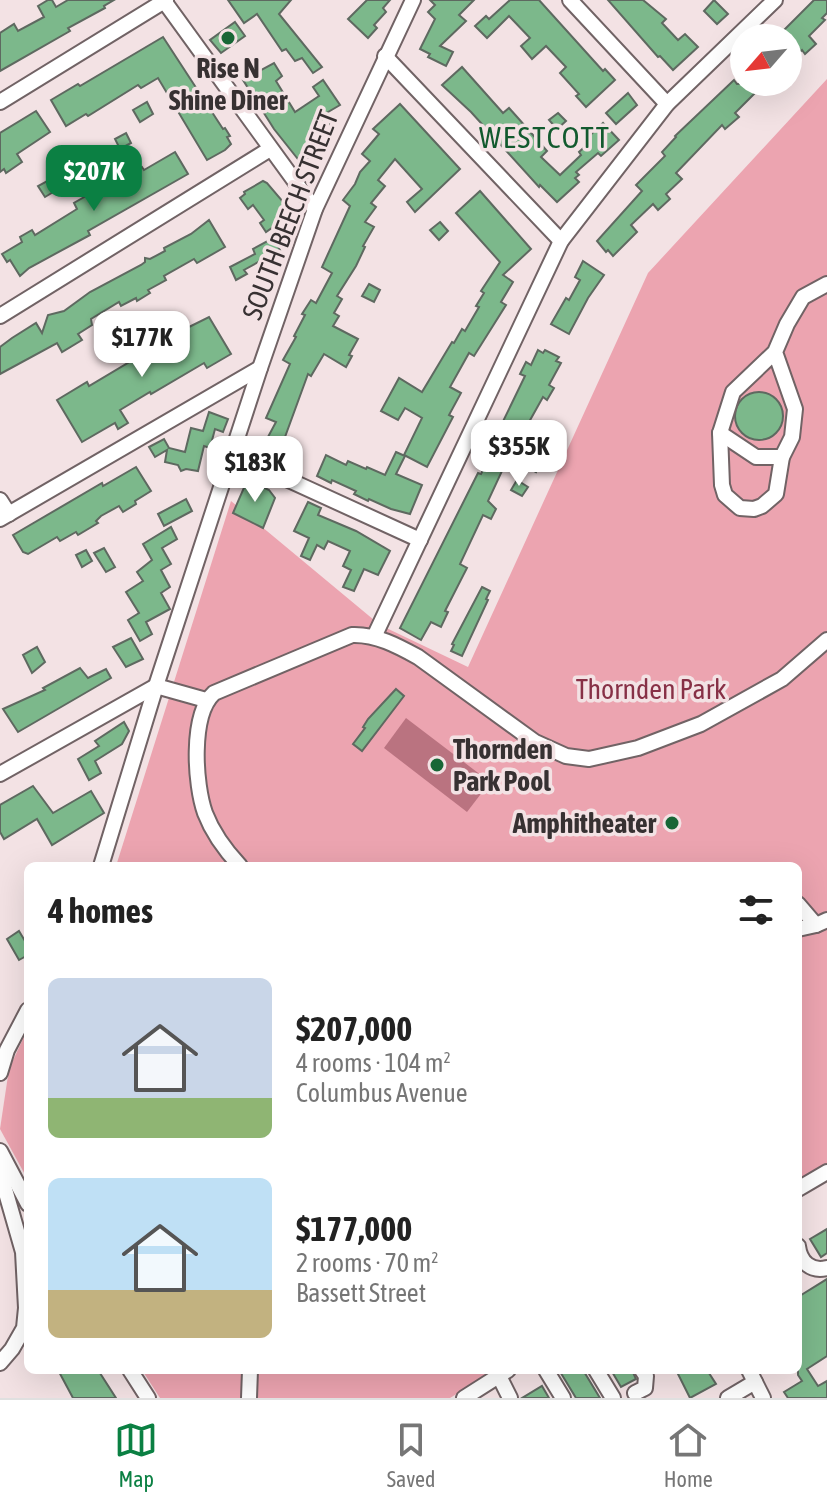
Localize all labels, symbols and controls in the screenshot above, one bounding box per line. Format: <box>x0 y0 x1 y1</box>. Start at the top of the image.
north arrow <box>730 24 802 96</box>
map controls <box>730 24 802 96</box>
marker: Rise N Shine Diner <box>219 29 237 47</box>
place label: Rise N Shine Diner <box>169 52 288 116</box>
street label: SOUTH BEECH STREET <box>235 106 345 324</box>
district label: WESTCOTT <box>479 120 611 154</box>
pin: $207K <box>38 145 150 213</box>
text: $207K <box>64 156 124 186</box>
pin: $177K <box>86 311 198 379</box>
text: $177K <box>112 322 172 352</box>
pin: $355K <box>463 420 575 488</box>
text: $355K <box>489 431 549 461</box>
pin: $183K <box>199 436 311 504</box>
text: $183K <box>225 447 285 477</box>
park label: Thornden Park <box>576 673 726 705</box>
place label: Thornden Park Pool <box>453 733 553 797</box>
marker: Thornden Park Pool <box>428 756 446 774</box>
place label: Amphitheater <box>512 807 657 839</box>
marker: Amphitheater <box>663 814 681 832</box>
icon: filters <box>734 888 778 932</box>
text: 4 homes <box>48 891 153 930</box>
text: $207,000 <box>296 1009 412 1048</box>
icon: home <box>112 1010 208 1106</box>
text: 4 rooms · 104 m² <box>296 1048 451 1078</box>
text: Columbus Avenue <box>296 1078 468 1108</box>
text: $177,000 <box>296 1209 412 1248</box>
icon: home <box>112 1210 208 1306</box>
text: 2 rooms · 70 m² <box>296 1248 438 1278</box>
text: Bassett Street <box>296 1278 426 1308</box>
tab: Map <box>114 1418 158 1492</box>
tab: Saved <box>387 1418 435 1492</box>
tab: Home <box>664 1418 713 1492</box>

